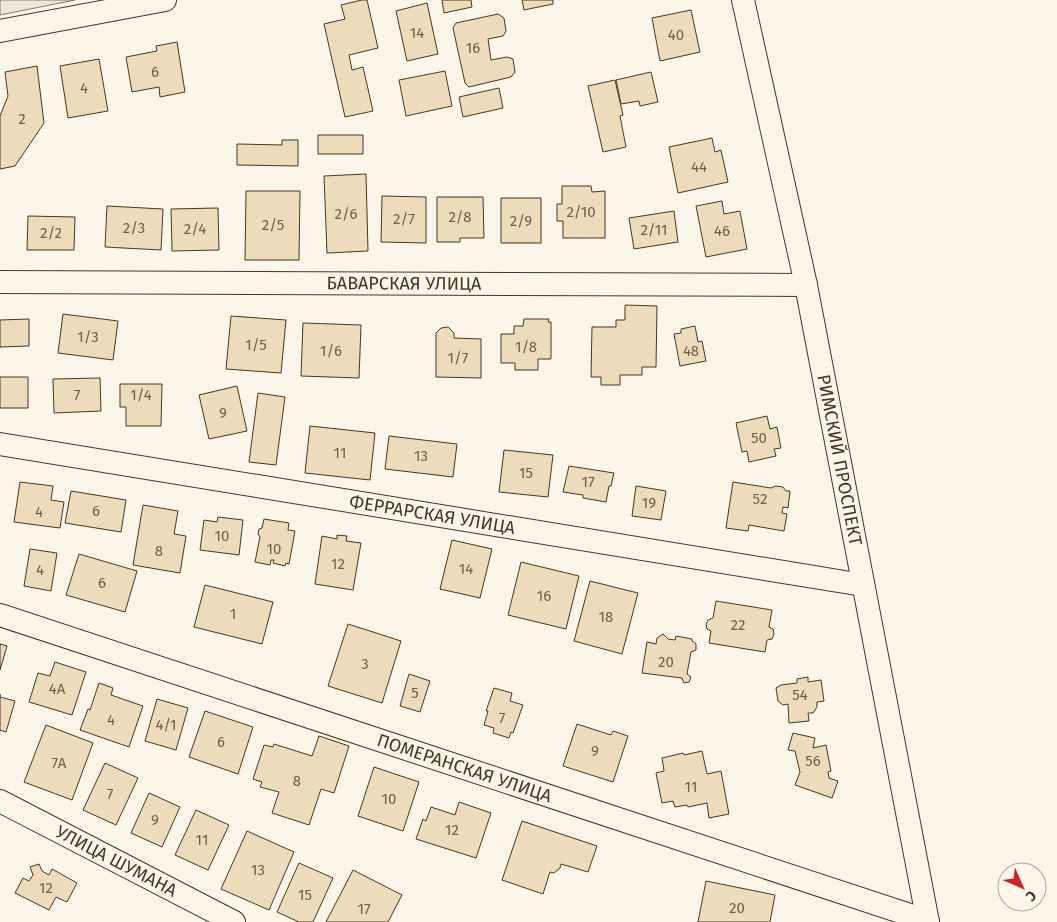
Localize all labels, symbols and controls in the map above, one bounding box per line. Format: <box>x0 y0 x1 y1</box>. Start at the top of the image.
house number: 14 <box>410 24 424 42</box>
house number: 40 <box>668 26 684 44</box>
house number: 16 <box>466 39 480 57</box>
house number: 6 <box>151 63 159 81</box>
house number: 4 <box>80 79 88 97</box>
house number: 2 <box>18 110 26 128</box>
house number: 44 <box>691 158 707 176</box>
house number: 2/10 <box>566 203 596 221</box>
house number: 2/6 <box>335 205 357 223</box>
house number: 2/8 <box>448 208 472 226</box>
house number: 2/7 <box>393 210 415 228</box>
house number: 2/9 <box>510 212 532 230</box>
house number: 2/5 <box>262 216 284 234</box>
house number: 2/3 <box>123 219 145 237</box>
house number: 2/4 <box>184 220 206 238</box>
house number: 2/11 <box>640 221 668 239</box>
house number: 46 <box>714 222 730 240</box>
house number: 2/2 <box>40 224 62 242</box>
street label: БАВАРСКАЯ УЛИЦА <box>327 272 482 295</box>
house number: 1/3 <box>77 328 99 346</box>
house number: 1/5 <box>245 336 267 354</box>
house number: 1/8 <box>515 338 537 356</box>
house number: 1/6 <box>320 342 342 360</box>
house number: 48 <box>683 342 699 360</box>
house number: 1/7 <box>448 349 469 367</box>
street label: РИМСКИЙ ПРОСПЕКТ <box>812 373 867 548</box>
house number: 7 <box>74 386 81 404</box>
house number: 1/4 <box>130 386 152 404</box>
house number: 9 <box>219 404 227 422</box>
house number: 50 <box>751 429 767 447</box>
house number: 11 <box>334 444 346 462</box>
house number: 13 <box>414 447 428 465</box>
house number: 15 <box>519 464 533 482</box>
house number: 17 <box>581 473 595 491</box>
street label: ФЕРРАРСКАЯ УЛИЦА <box>348 490 517 539</box>
house number: 52 <box>753 490 767 508</box>
house number: 19 <box>642 494 656 512</box>
house number: 6 <box>92 502 100 520</box>
house number: 4 <box>35 503 43 521</box>
house number: 10 <box>215 527 229 545</box>
house number: 10 <box>267 540 281 558</box>
house number: 8 <box>155 542 163 560</box>
house number: 12 <box>331 555 345 573</box>
house number: 14 <box>459 560 473 578</box>
house number: 4 <box>36 561 44 579</box>
house number: 6 <box>98 574 106 592</box>
house number: 16 <box>537 587 551 605</box>
house number: 1 <box>230 605 236 623</box>
house number: 18 <box>599 608 613 626</box>
house number: 22 <box>731 616 745 634</box>
house number: 20 <box>658 653 674 671</box>
house number: 3 <box>361 655 369 673</box>
house number: 4А <box>49 680 66 698</box>
house number: 5 <box>411 684 419 702</box>
house number: 54 <box>792 686 808 704</box>
house number: 7 <box>499 709 506 727</box>
house number: 4 <box>107 711 115 729</box>
house number: 4/1 <box>155 716 177 734</box>
street label: ПОМЕРАНСКАЯ УЛИЦА <box>374 729 555 807</box>
house number: 6 <box>217 733 225 751</box>
house number: 9 <box>591 742 599 760</box>
house number: 56 <box>805 752 821 770</box>
house number: 7А <box>52 754 67 772</box>
house number: 8 <box>293 772 301 790</box>
house number: 11 <box>685 778 697 796</box>
house number: 7 <box>107 785 114 803</box>
house number: 10 <box>382 790 396 808</box>
house number: 9 <box>151 811 159 829</box>
street label: УЛИЦА ШУМАНА <box>52 821 181 902</box>
house number: 12 <box>445 821 459 839</box>
house number: 11 <box>196 831 208 849</box>
house number: 13 <box>251 861 265 879</box>
north arrow <box>997 862 1047 912</box>
house number: 12 <box>39 879 53 897</box>
house number: 15 <box>298 886 312 904</box>
text: С <box>1022 887 1040 905</box>
house number: 20 <box>729 899 745 917</box>
house number: 17 <box>357 900 371 918</box>

